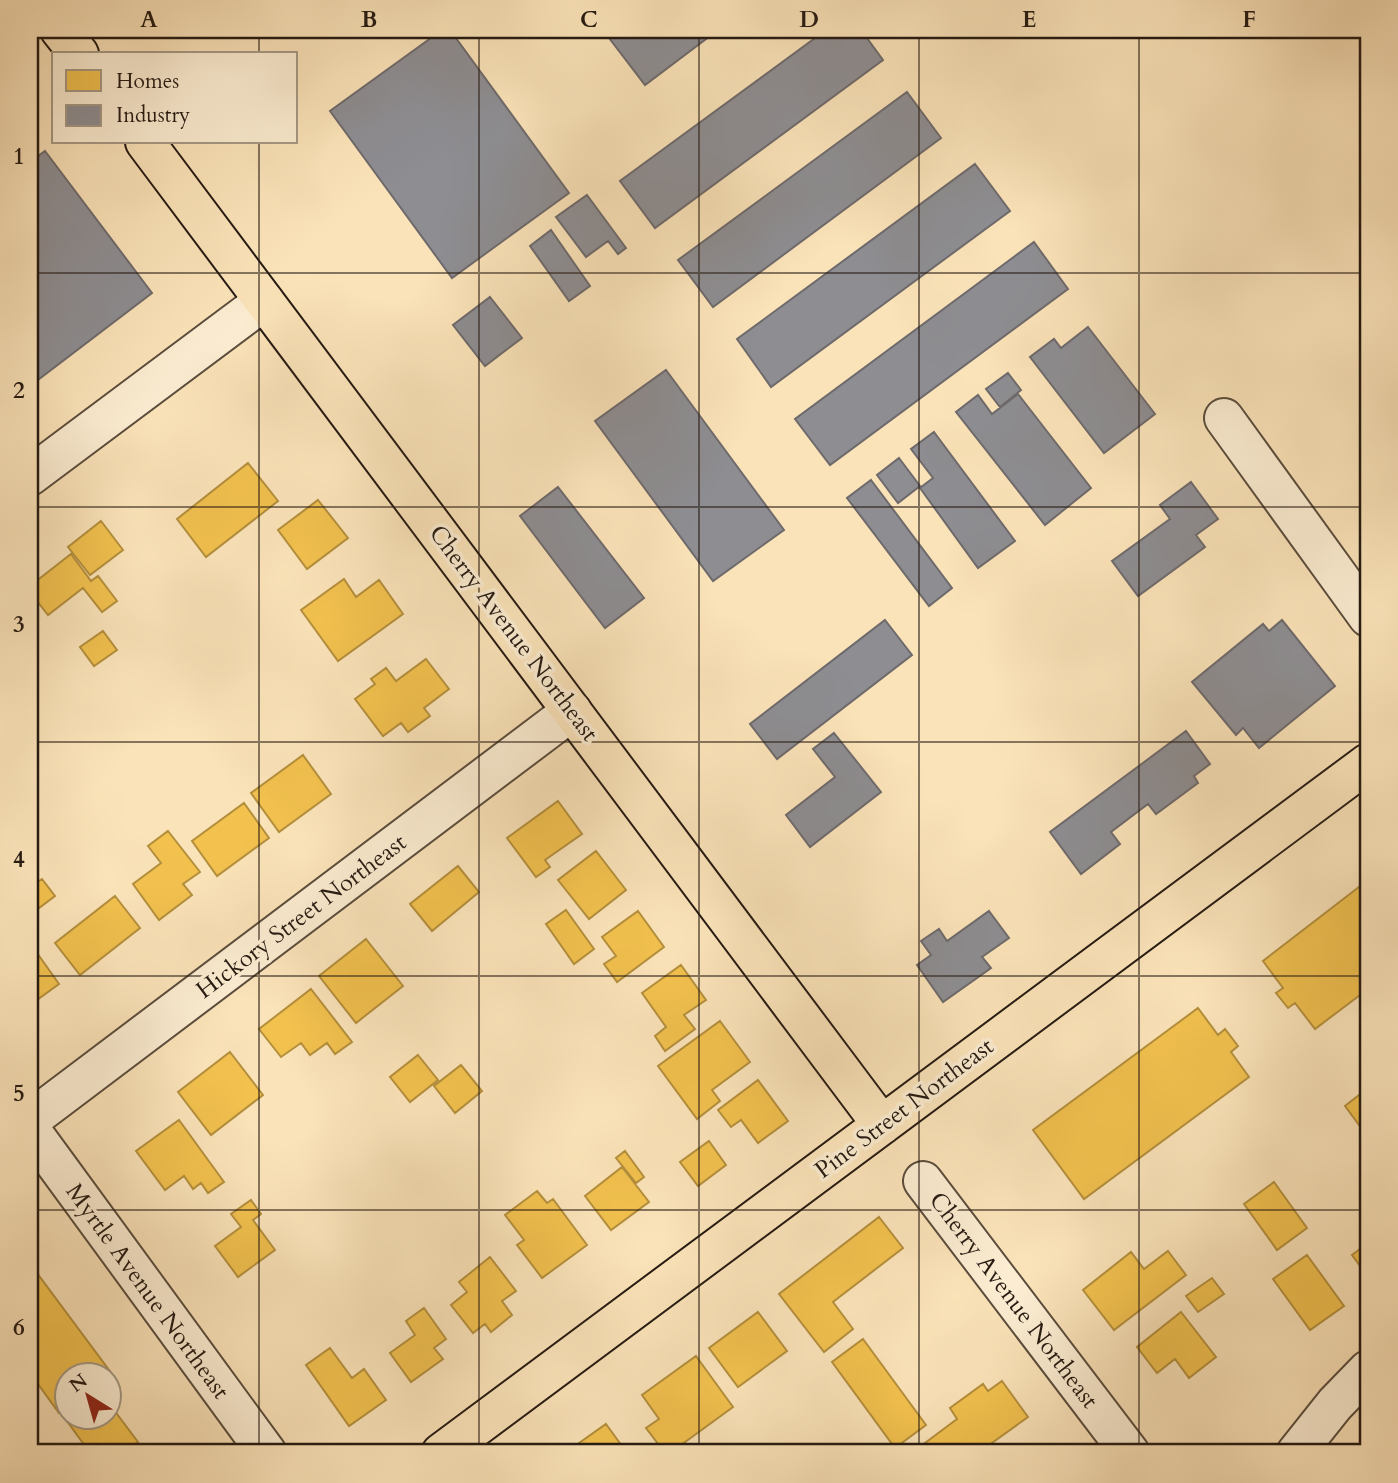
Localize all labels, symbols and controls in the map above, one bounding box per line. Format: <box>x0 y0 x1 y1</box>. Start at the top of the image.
text: A <box>140 4 158 35</box>
text: B <box>361 4 377 35</box>
text: C <box>580 4 598 35</box>
text: D <box>799 4 819 35</box>
text: E <box>1022 4 1036 35</box>
text: F <box>1242 4 1256 35</box>
legend <box>52 52 298 144</box>
text: Homes <box>116 67 179 96</box>
text: Industry <box>116 101 190 130</box>
text: 1 <box>13 141 25 172</box>
text: 2 <box>13 375 25 406</box>
street label: Cherry Avenue Northeast <box>421 518 606 749</box>
text: 3 <box>13 609 25 640</box>
street label: Hickory Street Northeast <box>189 826 414 1006</box>
text: 4 <box>13 844 25 875</box>
street label: Pine Street Northeast <box>808 1030 1001 1187</box>
text: 5 <box>13 1078 25 1109</box>
street label: Myrtle Avenue Northeast <box>60 1178 236 1404</box>
street label: Cherry Avenue Northeast <box>921 1185 1106 1416</box>
text: 6 <box>13 1312 25 1343</box>
north arrow <box>52 1360 122 1430</box>

